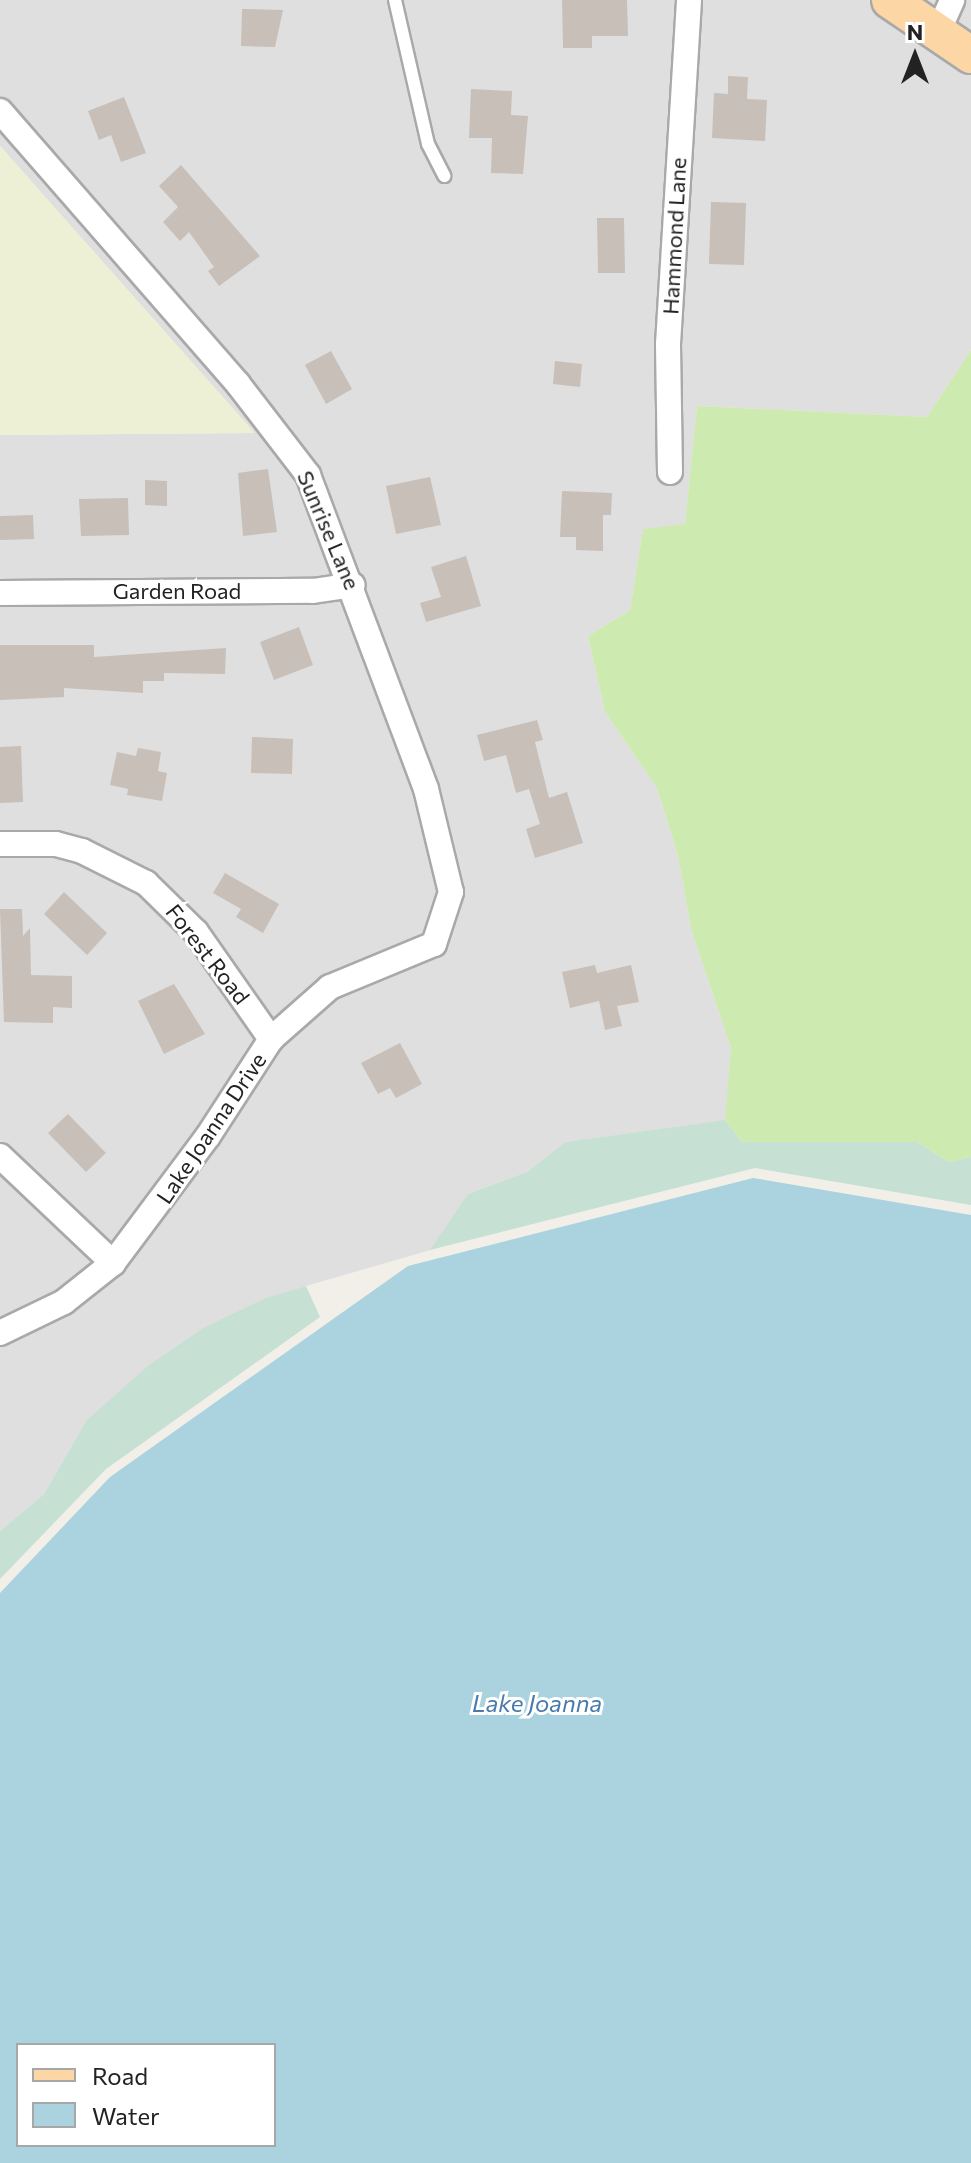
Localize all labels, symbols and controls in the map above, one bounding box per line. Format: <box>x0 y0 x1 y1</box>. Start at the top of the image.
north arrow <box>875 16 955 96</box>
text: N <box>907 18 923 45</box>
street label: Hammond Lane <box>657 157 691 315</box>
street label: Sunrise Lane <box>292 467 366 593</box>
street label: Garden Road <box>113 578 241 604</box>
street label: Forest Road <box>161 899 255 1009</box>
street label: Lake Joanna Drive <box>151 1047 271 1209</box>
water label: Lake Joanna <box>472 1689 602 1717</box>
legend <box>16 2043 276 2147</box>
text: Road <box>92 2061 148 2090</box>
text: Water <box>92 2101 160 2130</box>

